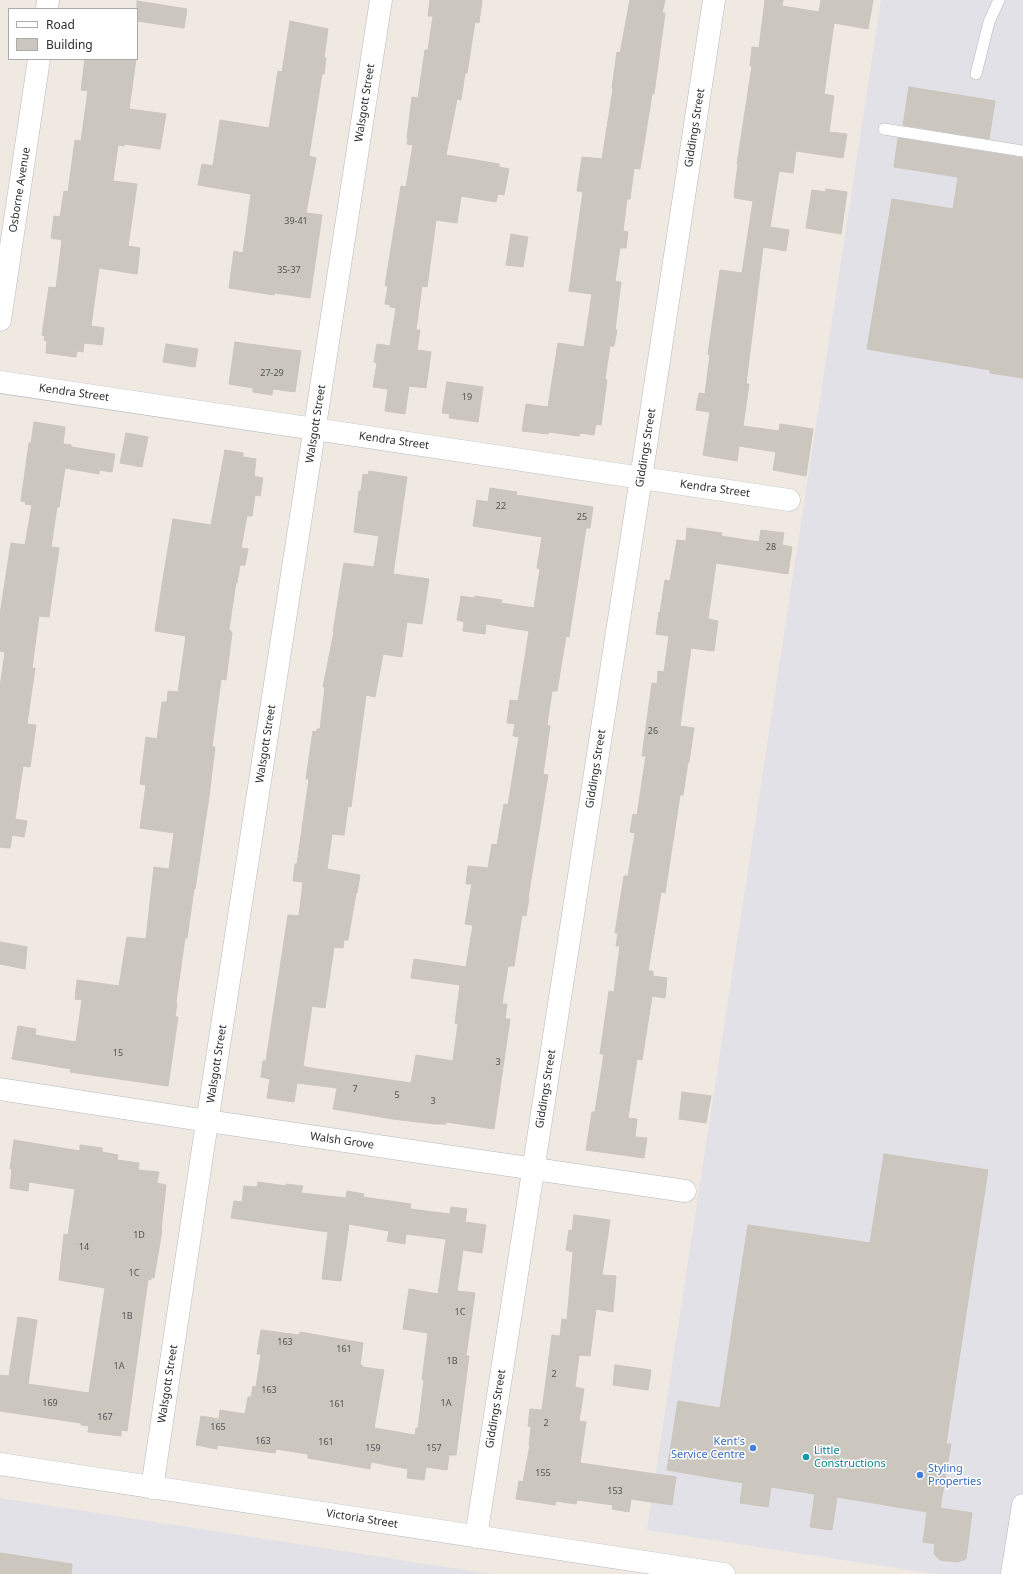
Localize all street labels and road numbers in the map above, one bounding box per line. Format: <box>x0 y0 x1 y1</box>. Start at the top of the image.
street label: Walsgott Street <box>352 63 378 143</box>
street label: Giddings Street <box>682 88 708 168</box>
street label: Osborne Avenue <box>7 146 33 234</box>
street label: Kendra Street <box>38 382 110 404</box>
street label: Walsgott Street <box>303 384 329 464</box>
street label: Giddings Street <box>633 408 659 488</box>
street label: Kendra Street <box>358 430 430 452</box>
street label: Kendra Street <box>679 478 751 500</box>
street label: Walsgott Street <box>253 704 279 784</box>
street label: Giddings Street <box>583 729 609 809</box>
street label: Walsgott Street <box>204 1024 230 1104</box>
street label: Giddings Street <box>533 1049 559 1129</box>
street label: Walsh Grove <box>309 1130 375 1152</box>
street label: Walsgott Street <box>155 1344 181 1424</box>
street label: Giddings Street <box>483 1369 509 1449</box>
street label: Victoria Street <box>325 1507 399 1531</box>

